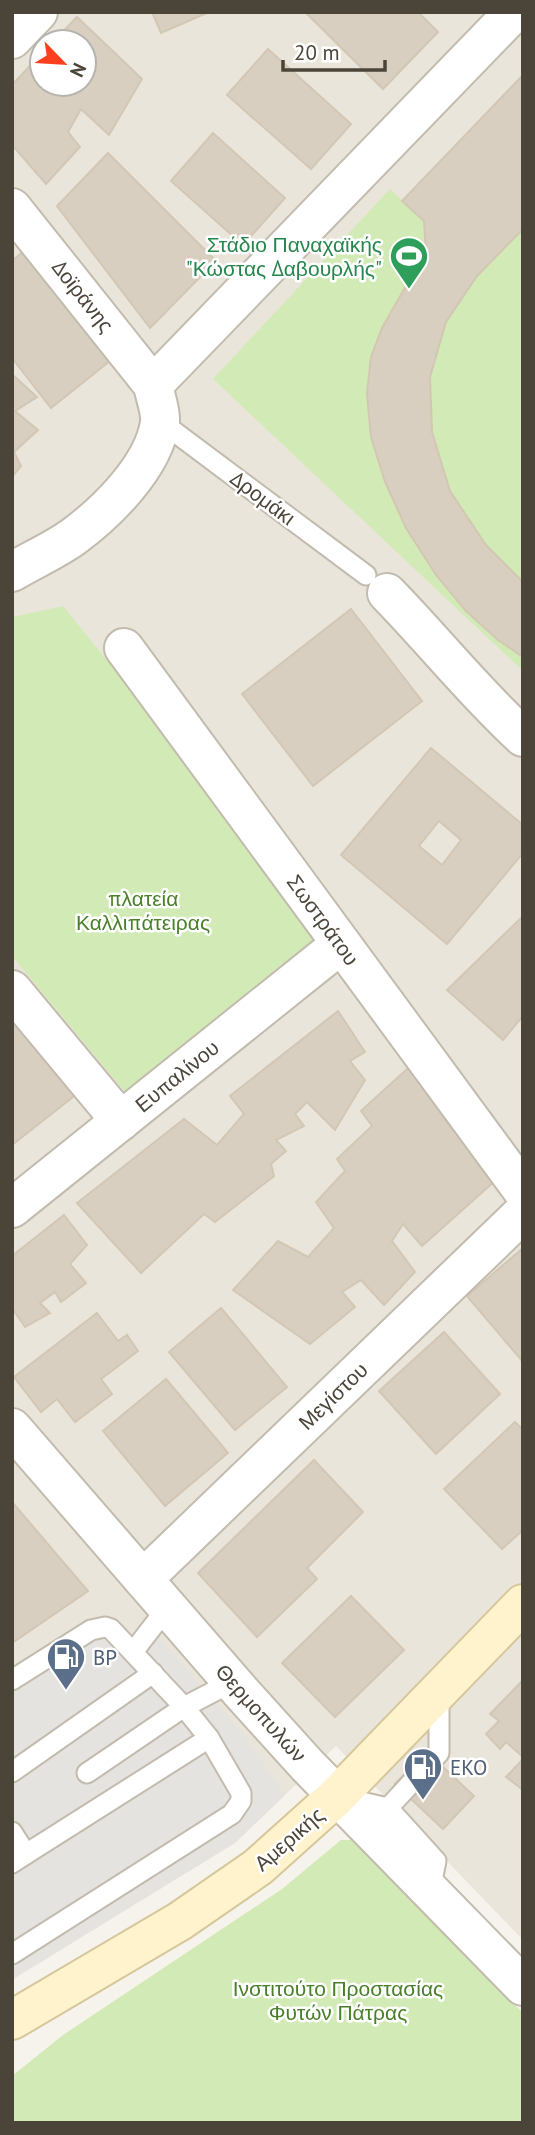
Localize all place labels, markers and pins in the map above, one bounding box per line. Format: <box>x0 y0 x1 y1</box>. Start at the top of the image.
place label: Στάδιο Παναχαϊκής "Κώστας Δαβουρλής" <box>186 231 382 282</box>
sports icon: Στάδιο Παναχαϊκής "Κώστας Δαβουρλής" <box>388 235 430 290</box>
fuel station icon: BP <box>45 1636 87 1691</box>
place label: BP <box>93 1644 117 1671</box>
fuel station icon: EKO <box>402 1746 444 1801</box>
place label: EKO <box>450 1754 487 1781</box>

